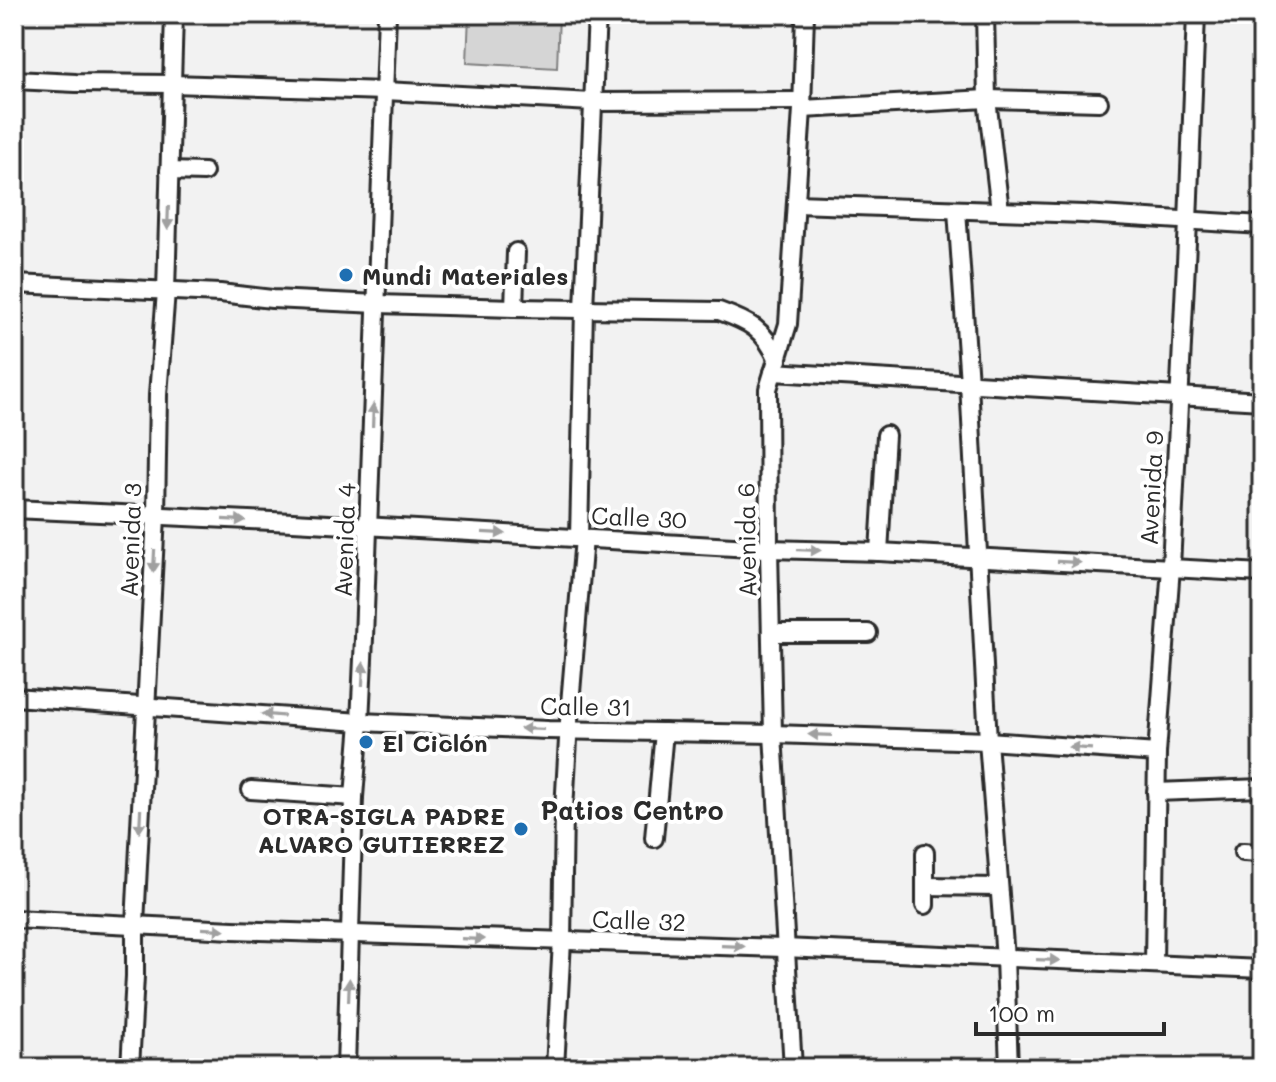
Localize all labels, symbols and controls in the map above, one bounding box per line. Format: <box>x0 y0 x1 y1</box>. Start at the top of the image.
one-way arrow <box>162 206 174 231</box>
place label: Mundi Materiales <box>362 260 568 291</box>
marker: Mundi Materiales <box>337 266 355 284</box>
one-way arrow <box>366 402 379 427</box>
street label: Avenida 9 <box>1133 430 1169 546</box>
street label: Avenida 3 <box>113 482 147 598</box>
street label: Avenida 4 <box>327 482 361 598</box>
street label: Avenida 6 <box>730 482 762 598</box>
street label: Calle 30 <box>590 499 688 535</box>
one-way arrow <box>222 513 247 526</box>
one-way arrow <box>482 527 507 540</box>
one-way arrow <box>797 544 822 557</box>
one-way arrow <box>147 549 160 574</box>
one-way arrow <box>1057 556 1082 569</box>
one-way arrow <box>356 661 369 686</box>
street label: Calle 31 <box>540 690 632 722</box>
one-way arrow <box>260 709 285 722</box>
one-way arrow <box>519 723 544 736</box>
place label: El Ciclón <box>382 727 488 758</box>
one-way arrow <box>807 729 832 742</box>
marker: El Ciclón <box>357 733 375 751</box>
one-way arrow <box>1067 741 1092 754</box>
district label: Patios Centro <box>541 793 723 827</box>
place label: OTRA-SIGLA PADRE ALVARO GUTIERREZ <box>258 800 505 859</box>
one-way arrow <box>134 809 147 834</box>
marker: OTRA-SIGLA PADRE ALVARO GUTIERREZ <box>512 820 530 838</box>
street label: Calle 32 <box>591 903 687 937</box>
one-way arrow <box>201 922 226 935</box>
one-way arrow <box>461 932 486 945</box>
one-way arrow <box>721 940 746 953</box>
one-way arrow <box>1036 953 1061 966</box>
one-way arrow <box>342 977 355 1002</box>
scale bar <box>976 986 1164 1036</box>
text: 100 m <box>988 997 1055 1028</box>

